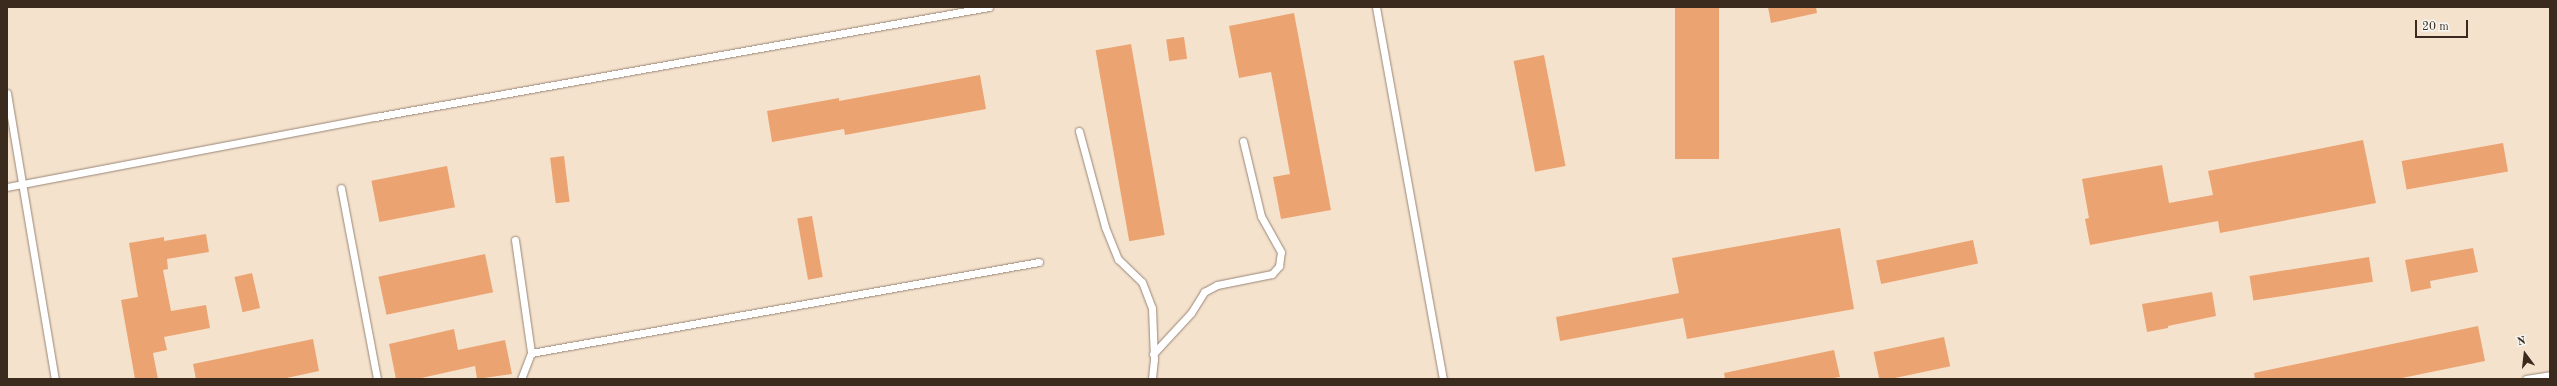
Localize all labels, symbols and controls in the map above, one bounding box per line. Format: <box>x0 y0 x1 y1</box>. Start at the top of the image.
scale bar <box>2417 12 2470 38</box>
text: 20 m <box>2422 21 2449 33</box>
north arrow <box>2505 334 2545 374</box>
text: N <box>2516 336 2527 348</box>

